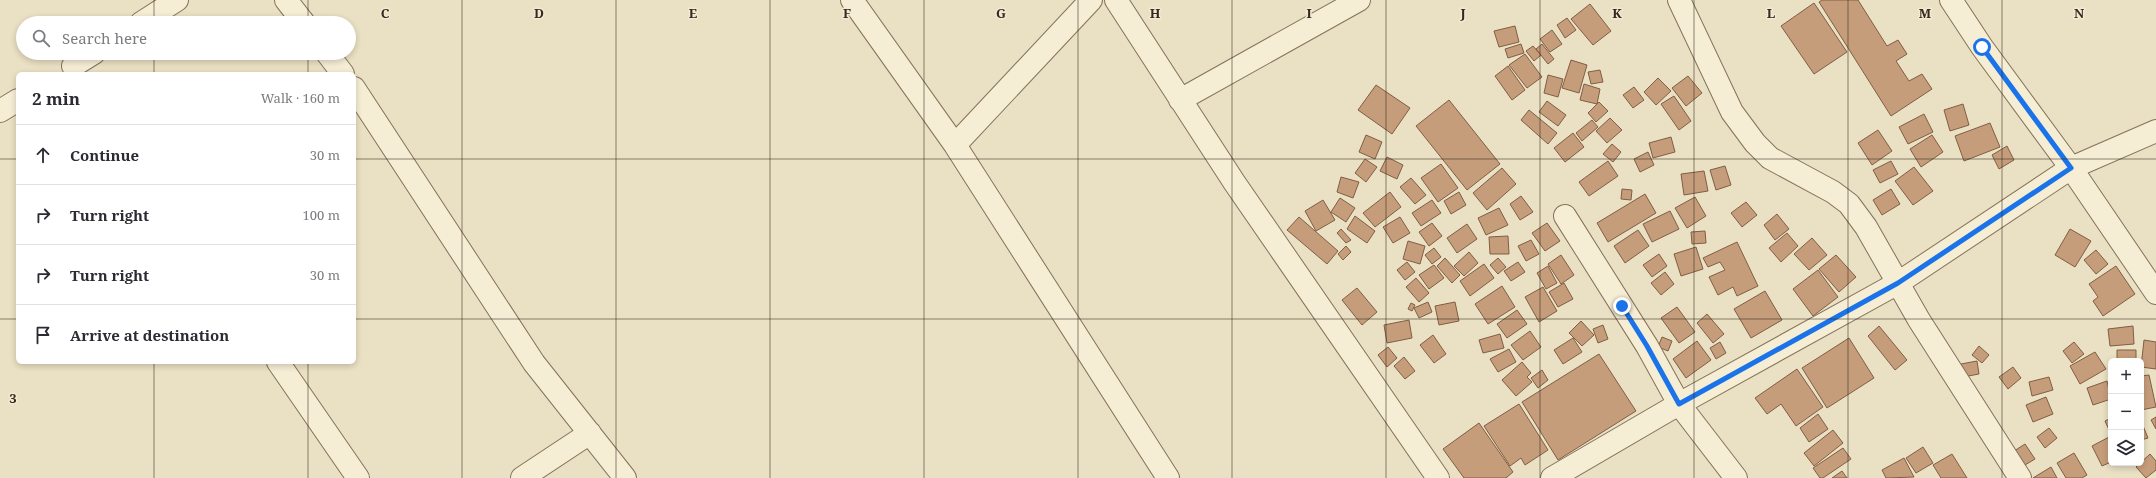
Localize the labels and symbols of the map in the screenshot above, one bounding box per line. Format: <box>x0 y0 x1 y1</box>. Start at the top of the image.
text: C <box>381 4 390 22</box>
text: D <box>534 4 544 22</box>
text: E <box>689 4 698 22</box>
text: F <box>843 4 851 22</box>
text: G <box>996 4 1006 22</box>
text: H <box>1150 4 1161 22</box>
text: I <box>1306 4 1312 22</box>
text: J <box>1459 4 1466 22</box>
text: K <box>1612 4 1622 22</box>
text: L <box>1767 4 1776 22</box>
text: M <box>1919 4 1932 22</box>
text: N <box>2074 4 2085 22</box>
route start <box>1973 38 1991 56</box>
route end <box>1613 297 1631 315</box>
text: 3 <box>9 389 17 407</box>

